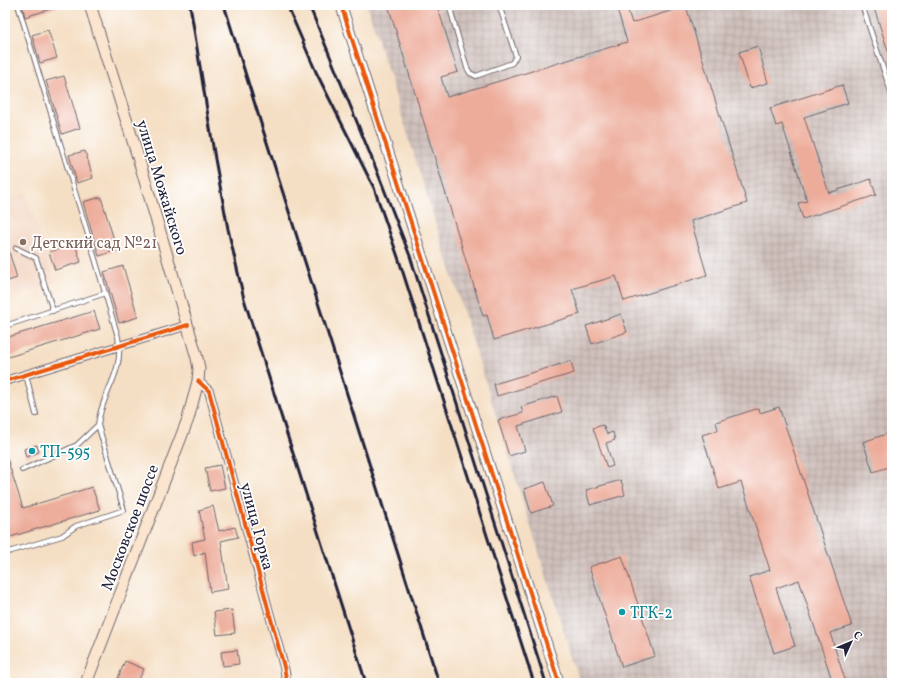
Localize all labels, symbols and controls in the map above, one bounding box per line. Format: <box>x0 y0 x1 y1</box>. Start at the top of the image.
street label: улица Можайского <box>130 117 192 258</box>
place label: Детский сад №21 <box>31 233 157 255</box>
marker: Детский сад №21 <box>18 237 28 247</box>
place label: ТП-595 <box>40 442 90 464</box>
marker: ТП-595 <box>27 446 37 456</box>
street label: Московское шоссе <box>97 461 165 594</box>
street label: улица Горка <box>234 480 278 573</box>
place label: ТГК-2 <box>630 603 673 625</box>
marker: ТГК-2 <box>617 607 627 617</box>
north arrow <box>831 622 871 662</box>
text: С <box>849 628 865 644</box>

